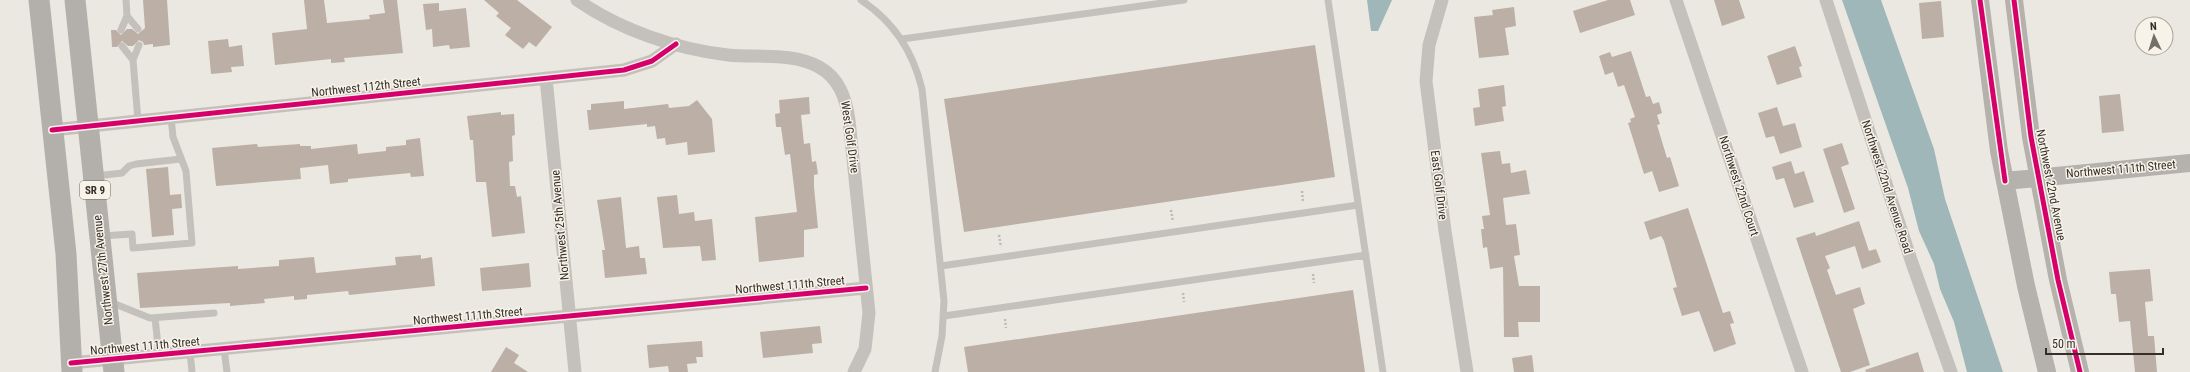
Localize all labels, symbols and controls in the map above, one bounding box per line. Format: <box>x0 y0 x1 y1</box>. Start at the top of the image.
north arrow <box>2134 16 2174 56</box>
text: N <box>2150 20 2157 33</box>
street label: Northwest 112th Street <box>311 74 422 100</box>
street label: West Golf Drive <box>838 100 862 174</box>
street label: Northwest 22nd Avenue Road <box>1859 118 1915 256</box>
street label: Northwest 22nd Avenue <box>2033 128 2069 242</box>
street label: Northwest 22nd Court <box>1716 134 1762 238</box>
street label: East Golf Drive <box>1428 149 1450 221</box>
street label: Northwest 111th Street <box>2066 157 2177 181</box>
street label: Northwest 25th Avenue <box>548 169 572 281</box>
road number: SR 9 <box>80 181 110 199</box>
street label: Northwest 27th Avenue <box>90 214 116 326</box>
street label: Northwest 111th Street <box>735 273 846 297</box>
street label: Northwest 111th Street <box>413 304 524 328</box>
scale bar <box>2046 330 2163 356</box>
street label: Northwest 111th Street <box>90 334 201 358</box>
text: 50 m <box>2052 337 2076 351</box>

